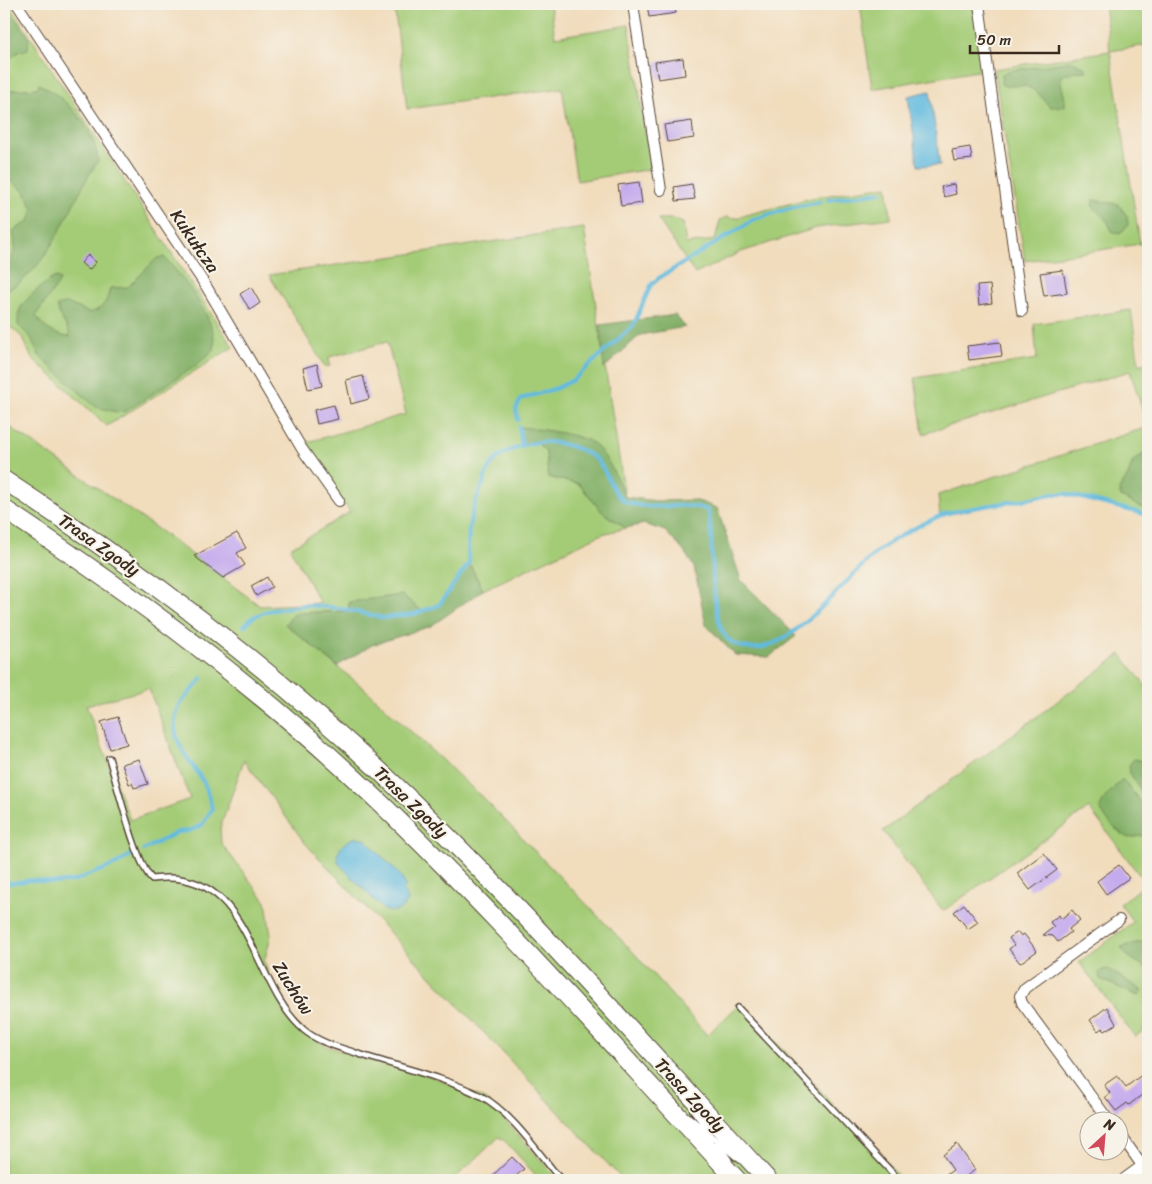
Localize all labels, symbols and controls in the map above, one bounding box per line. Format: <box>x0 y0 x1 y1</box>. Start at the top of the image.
scale bar <box>970 22 1058 54</box>
text: 50 m <box>977 27 1012 53</box>
street label: Kukułcza <box>162 202 228 280</box>
street label: Trasa Zgody <box>51 505 147 585</box>
street label: Trasa Zgody <box>366 758 456 847</box>
street label: Zuchów <box>264 954 323 1022</box>
street label: Trasa Zgody <box>646 1050 734 1141</box>
text: N <box>1099 1111 1120 1138</box>
north arrow <box>1080 1112 1130 1162</box>

